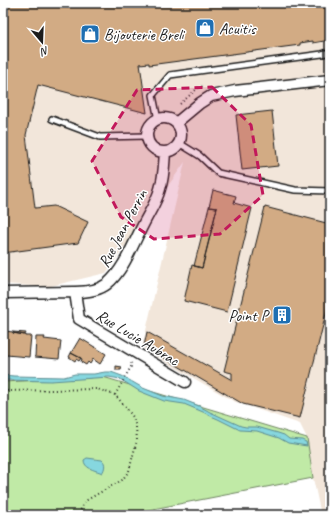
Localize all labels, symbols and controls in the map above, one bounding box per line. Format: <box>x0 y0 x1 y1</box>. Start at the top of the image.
shop icon: Acuitis <box>194 17 216 39</box>
place label: Acuitis <box>219 19 257 39</box>
north arrow <box>22 22 62 62</box>
shop icon: Bijouterie Breli <box>79 23 101 45</box>
place label: Bijouterie Breli <box>104 25 186 45</box>
text: N <box>38 44 51 60</box>
street label: Rue Jean Perrin <box>94 185 152 271</box>
building icon: Point P <box>271 304 293 326</box>
street label: Rue Lucie Aubrac <box>93 305 184 371</box>
place label: Point P <box>228 306 270 326</box>

